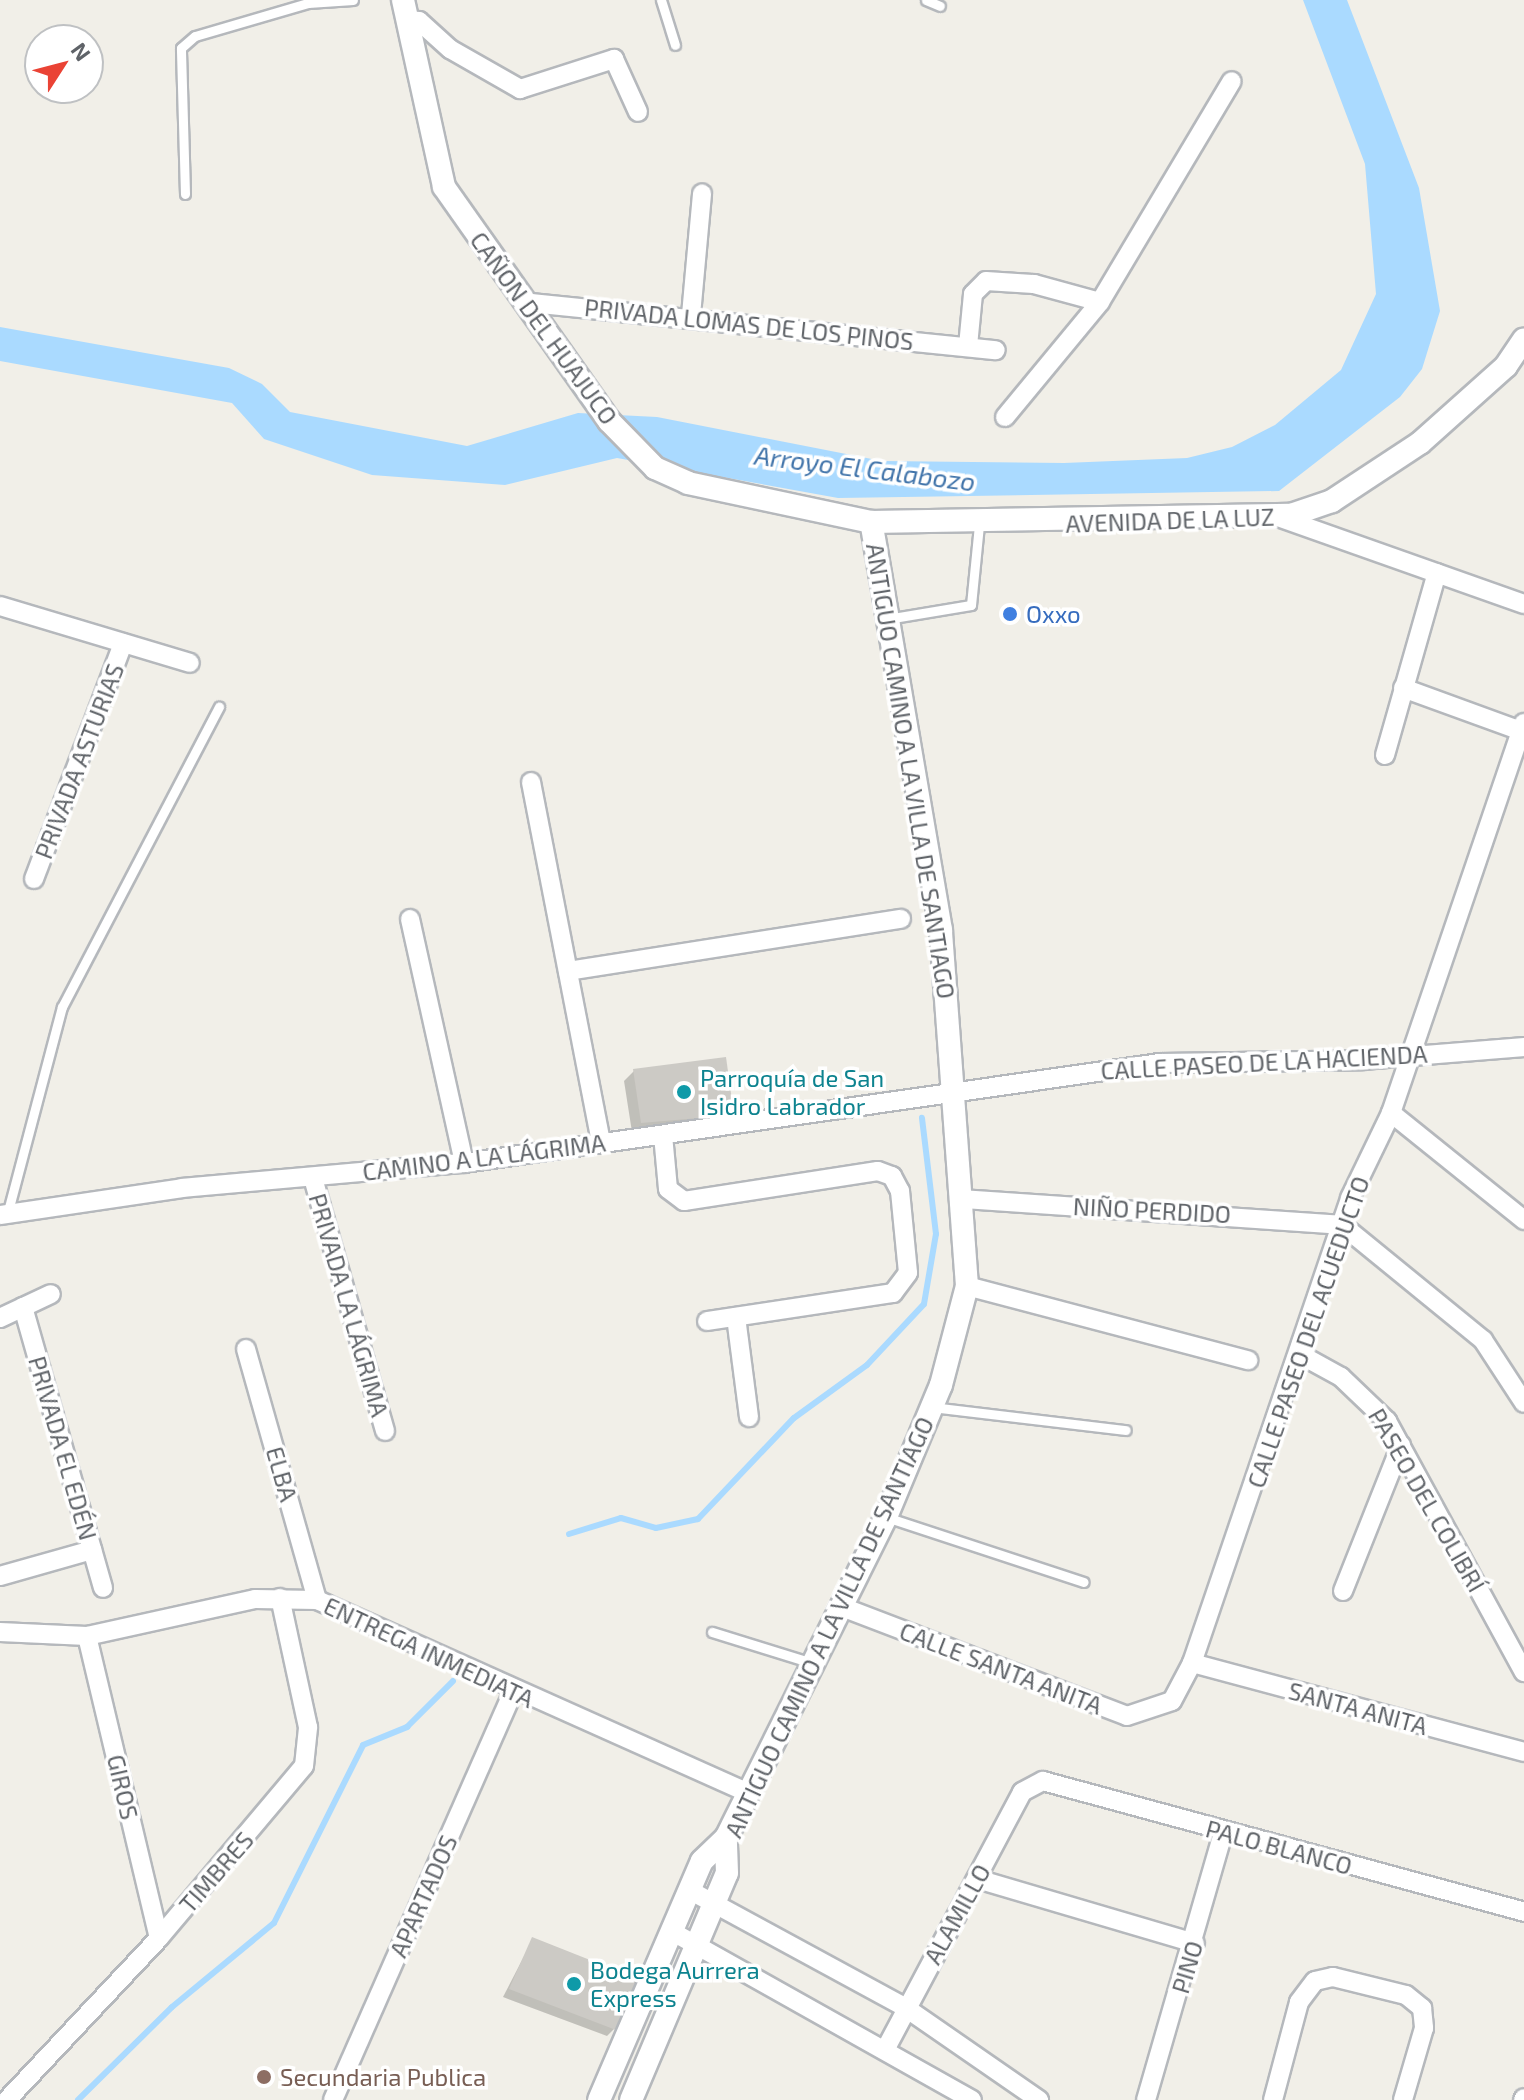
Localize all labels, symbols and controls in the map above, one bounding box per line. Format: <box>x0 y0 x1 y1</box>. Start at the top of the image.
north arrow <box>24 24 104 104</box>
text: N <box>67 37 97 65</box>
street label: CAÑON DEL HUAJUCO <box>464 226 624 430</box>
street label: PRIVADA LOMAS DE LOS PINOS <box>583 292 915 356</box>
water label: Arroyo El Calabozo <box>753 439 977 497</box>
street label: AVENIDA DE LA LUZ <box>1064 502 1276 538</box>
street label: ANTIGUO CAMINO A LA VILLA DE SANTIAGO <box>861 540 961 1002</box>
place label: Oxxo <box>1026 600 1081 628</box>
marker: Oxxo <box>1001 605 1019 623</box>
street label: PRIVADA ASTURIAS <box>28 659 130 863</box>
street label: CALLE PASEO DE LA HACIENDA <box>1100 1039 1428 1085</box>
place label: Parroquía de San Isidro Labrador <box>700 1064 884 1120</box>
marker: Parroquía de San Isidro Labrador <box>675 1083 693 1101</box>
street label: CAMINO A LA LÁGRIMA <box>360 1128 608 1186</box>
street label: CALLE PASEO DEL ACUEDUCTO <box>1241 1172 1375 1492</box>
street label: PRIVADA LA LÁGRIMA <box>303 1189 395 1421</box>
street label: NIÑO PERDIDO <box>1072 1191 1232 1229</box>
street label: PRIVADA EL EDÉN <box>23 1352 103 1544</box>
street label: PASEO DEL COLIBRÍ <box>1363 1403 1491 1597</box>
street label: ANTIGUO CAMINO A LA VILLA DE SANTIAGO <box>718 1411 940 1843</box>
street label: ELBA <box>260 1443 304 1505</box>
street label: ENTREGA INMEDIATA <box>319 1591 539 1713</box>
street label: CALLE SANTA ANITA <box>895 1616 1107 1720</box>
street label: SANTA ANITA <box>1285 1675 1431 1741</box>
street label: GIROS <box>102 1752 144 1822</box>
street label: PALO BLANCO <box>1203 1814 1355 1880</box>
street label: TIMBRES <box>173 1826 259 1918</box>
street label: APARTADOS <box>383 1830 463 1962</box>
street label: ALAMILLO <box>918 1859 996 1969</box>
street label: PINO <box>1165 1937 1209 1997</box>
place label: Bodega Aurrera Express <box>590 1956 760 2012</box>
marker: Bodega Aurrera Express <box>565 1975 583 1993</box>
place label: Secundaria Publica <box>280 2063 486 2091</box>
marker: Secundaria Publica <box>255 2068 273 2086</box>

